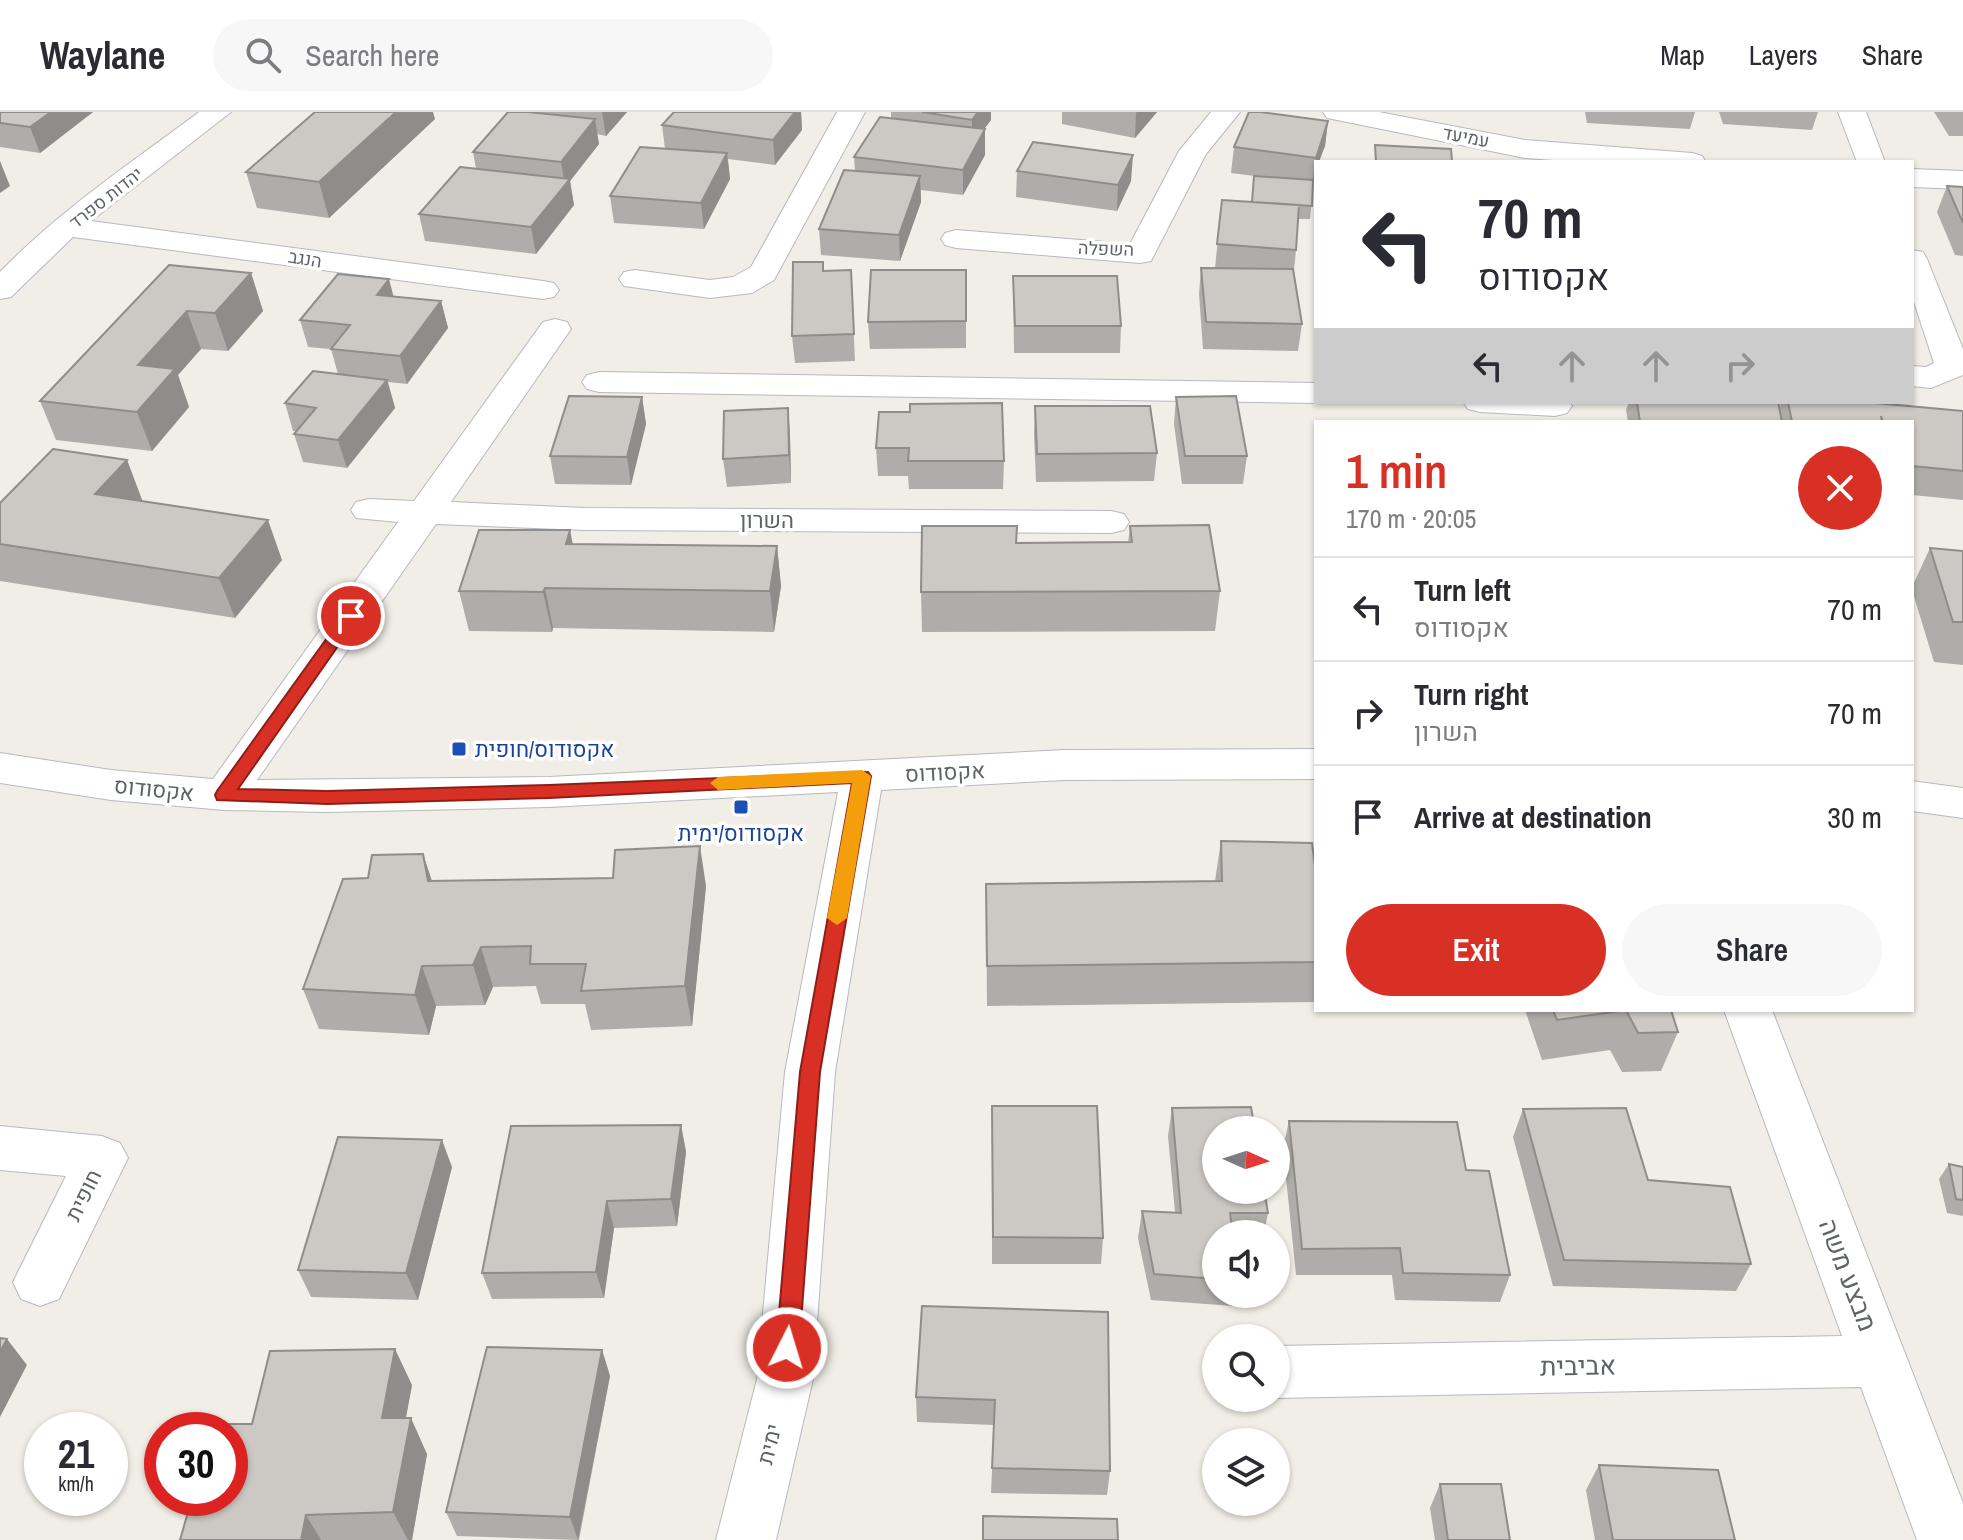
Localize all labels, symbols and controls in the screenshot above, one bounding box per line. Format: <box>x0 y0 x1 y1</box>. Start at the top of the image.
search box <box>213 19 773 91</box>
text: Waylane <box>40 30 165 81</box>
icon: search <box>241 33 285 77</box>
text: Search here <box>305 35 439 75</box>
text: Map <box>1660 36 1705 74</box>
text: Layers <box>1749 36 1818 74</box>
text: Share <box>1862 36 1923 74</box>
street label: עמיעד <box>1441 120 1492 153</box>
street label: יהדות ספרד <box>64 161 148 234</box>
text: 70 m <box>1478 180 1583 255</box>
icon: left <box>1346 192 1450 296</box>
street label: השפלה <box>1078 235 1134 262</box>
street label: הנגב <box>287 244 324 273</box>
text: אקסודוס <box>1478 253 1609 301</box>
icon: left <box>1466 344 1510 388</box>
icon: ahead <box>1550 344 1594 388</box>
icon: ahead <box>1634 344 1678 388</box>
icon: right <box>1718 344 1762 388</box>
text: 1 min <box>1346 438 1447 503</box>
button: close <box>1798 446 1882 530</box>
text: 170 m · 20:05 <box>1346 501 1476 536</box>
street label: השרון <box>740 505 794 535</box>
text: Turn left <box>1414 570 1511 610</box>
pin <box>317 582 385 650</box>
icon: left <box>1346 587 1390 631</box>
text: 70 m <box>1827 589 1882 629</box>
icon: arrive <box>329 594 373 638</box>
text: אקסודוס <box>1414 610 1509 645</box>
text: Turn right <box>1414 674 1528 714</box>
icon: right <box>1346 691 1390 735</box>
text: 70 m <box>1827 693 1882 733</box>
text: השרון <box>1414 714 1478 749</box>
place label: אקסודוס/חופית <box>475 734 614 764</box>
marker: אקסודוס/חופית <box>450 740 468 758</box>
street label: אקסודוס <box>904 755 986 789</box>
street label: אקסודוס <box>113 770 195 808</box>
icon: arrive <box>1346 795 1390 839</box>
text: Arrive at destination <box>1414 797 1652 837</box>
text: 30 m <box>1827 797 1882 837</box>
marker: אקסודוס/ימית <box>732 798 750 816</box>
place label: אקסודוס/ימית <box>678 818 804 848</box>
button: Exit <box>1346 904 1606 996</box>
button: Share <box>1622 904 1882 996</box>
north arrow <box>1202 1116 1290 1204</box>
map controls <box>1202 1116 1290 1516</box>
street label: חופית <box>58 1164 108 1226</box>
street label: מבצע משה <box>1811 1214 1886 1336</box>
button: sound <box>1202 1220 1290 1308</box>
position arrow <box>745 1306 829 1390</box>
button: search <box>1202 1324 1290 1412</box>
street label: אביבית <box>1540 1347 1616 1384</box>
speed limit sign: 30 <box>144 1412 248 1516</box>
street label: ימית <box>749 1420 789 1468</box>
text: 21 <box>58 1427 94 1480</box>
button: layers <box>1202 1428 1290 1516</box>
text: km/h <box>58 1470 94 1497</box>

